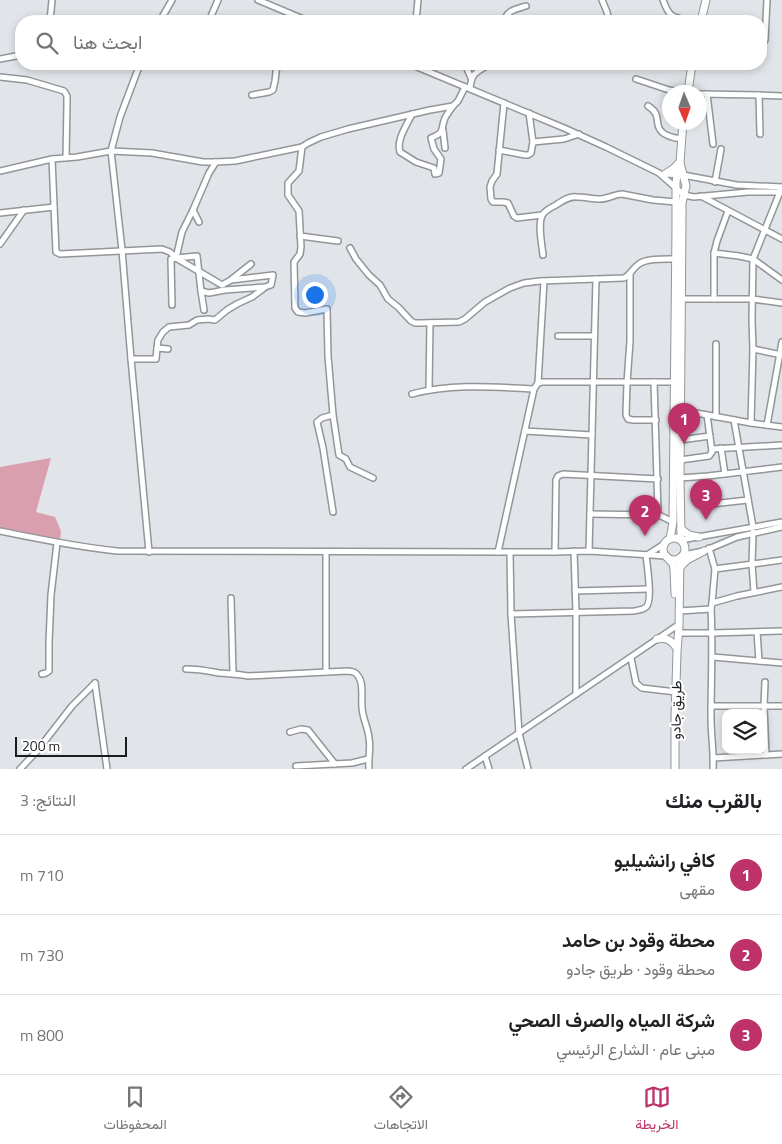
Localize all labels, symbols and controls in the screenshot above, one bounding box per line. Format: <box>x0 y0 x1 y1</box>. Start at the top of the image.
search box <box>15 15 767 70</box>
text: ابحث هنا <box>73 27 142 56</box>
icon: search <box>33 29 61 57</box>
north arrow <box>662 85 707 130</box>
your location <box>302 282 328 308</box>
pin: 1 <box>668 403 700 444</box>
pin: 3 <box>690 479 722 520</box>
pin: 2 <box>629 495 661 536</box>
street label: طريق جادو <box>664 680 687 740</box>
map controls <box>722 709 767 754</box>
button: layers <box>722 709 767 754</box>
scale bar <box>15 734 128 757</box>
text: 200 m <box>22 735 60 756</box>
text: بالقرب منك <box>665 784 762 816</box>
text: النتائج: 3 <box>20 788 76 812</box>
text: كافي رانشيليو <box>614 845 715 874</box>
text: 710 m <box>20 863 64 887</box>
text: 1 <box>742 863 750 887</box>
text: مقهى <box>680 877 715 901</box>
text: محطة وقود بن حامد <box>562 925 715 954</box>
text: 730 m <box>20 943 64 967</box>
text: 2 <box>742 943 750 967</box>
text: محطة وقود · طريق جادو <box>566 957 715 981</box>
text: شركة المياه والصرف الصحي <box>509 1005 715 1034</box>
text: 800 m <box>20 1023 64 1047</box>
text: 3 <box>742 1023 750 1047</box>
text: مبنى عام · الشارع الرئيسي <box>556 1037 715 1061</box>
tab: المحفوظات <box>104 1083 167 1137</box>
tab: الاتجاهات <box>374 1083 428 1137</box>
tab: الخريطة <box>635 1083 678 1137</box>

